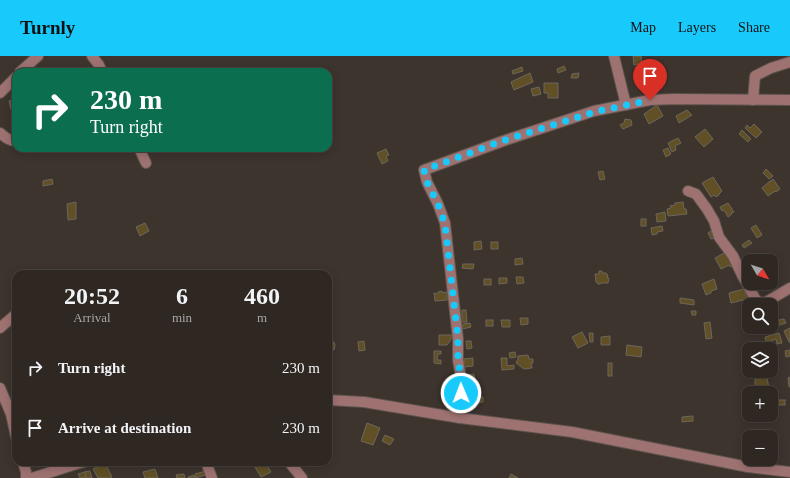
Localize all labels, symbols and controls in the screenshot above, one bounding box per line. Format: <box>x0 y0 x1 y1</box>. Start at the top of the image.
text: Turnly <box>20 17 75 38</box>
text: Map <box>630 20 656 35</box>
text: Layers <box>678 20 716 35</box>
text: Share <box>738 20 770 35</box>
pin <box>633 59 667 100</box>
icon: arrive <box>639 65 661 87</box>
icon: right <box>24 84 76 136</box>
text: 230 m <box>90 84 162 115</box>
text: Turn right <box>90 117 163 137</box>
north arrow <box>742 254 778 290</box>
map controls <box>742 254 778 466</box>
text: 20:52 <box>64 283 120 309</box>
text: 6 <box>176 283 188 309</box>
text: 460 <box>244 283 280 309</box>
button: search <box>742 298 778 334</box>
text: Arrival <box>73 310 111 325</box>
text: min <box>172 310 192 325</box>
text: m <box>257 310 267 325</box>
button: layers <box>742 342 778 378</box>
icon: right <box>24 357 46 379</box>
text: Turn right <box>58 360 125 376</box>
text: 230 m <box>282 360 320 376</box>
position arrow <box>440 372 482 414</box>
button: + <box>742 386 778 422</box>
icon: arrive <box>24 417 46 439</box>
text: Arrive at destination <box>58 420 191 436</box>
text: 230 m <box>282 420 320 436</box>
button: − <box>742 430 778 466</box>

